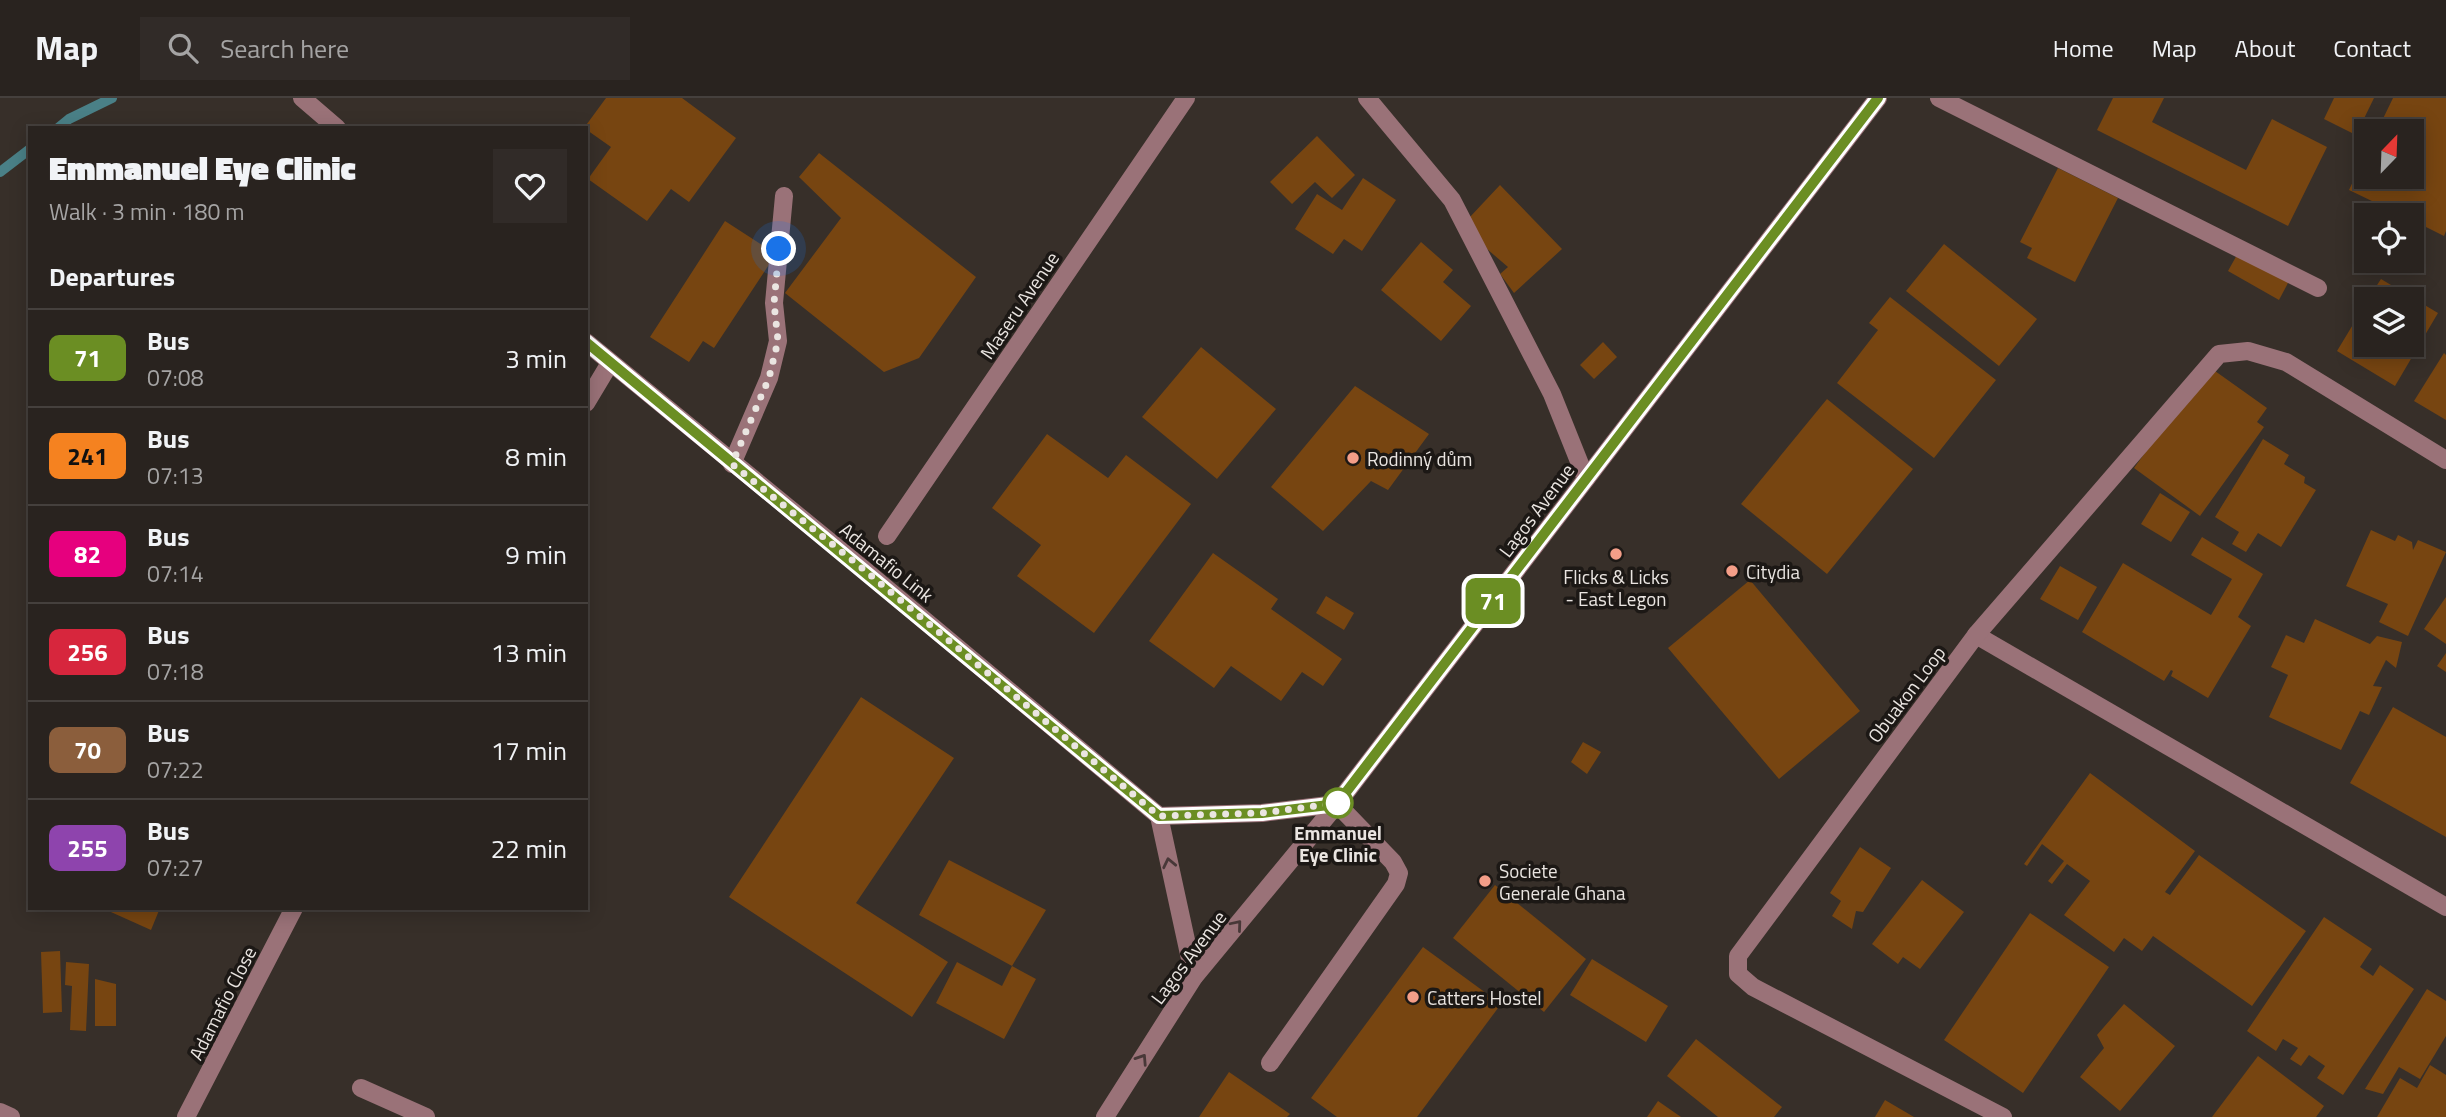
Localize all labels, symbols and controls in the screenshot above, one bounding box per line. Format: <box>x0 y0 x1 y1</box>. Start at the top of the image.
search box <box>140 17 630 80</box>
text: Map <box>35 23 98 73</box>
icon: search <box>164 29 202 67</box>
text: Search here <box>220 29 349 68</box>
text: Home <box>2053 30 2114 66</box>
text: Map <box>2152 30 2197 66</box>
text: About <box>2235 30 2295 66</box>
text: Contact <box>2333 30 2411 66</box>
north arrow <box>2354 119 2424 189</box>
map controls <box>2354 119 2424 357</box>
text: Emmanuel Eye Clinic <box>49 143 356 193</box>
button: heart <box>493 149 567 223</box>
text: Walk · 3 min · 180 m <box>49 194 245 229</box>
button: locate <box>2354 203 2424 273</box>
your location <box>761 231 796 266</box>
street label: Maseru Avenue <box>972 245 1066 365</box>
text: Departures <box>49 257 175 296</box>
button: layers <box>2354 287 2424 357</box>
text: Bus <box>147 321 189 360</box>
text: 3 min <box>505 339 567 378</box>
text: 71 <box>74 340 101 376</box>
text: 07:08 <box>147 360 204 395</box>
text: Bus <box>147 419 189 458</box>
text: 8 min <box>505 437 567 476</box>
text: 241 <box>67 438 108 474</box>
place label: Rodinný dům <box>1367 444 1472 473</box>
marker: Rodinný dům <box>1345 450 1361 466</box>
street label: Lagos Avenue <box>1491 457 1581 563</box>
text: 07:13 <box>147 458 204 493</box>
street label: Adamafio Link <box>834 515 940 609</box>
text: Bus <box>147 517 189 556</box>
text: 9 min <box>505 535 567 574</box>
text: 82 <box>74 536 101 572</box>
marker: Flicks & Licks - East Legon <box>1608 546 1624 562</box>
text: 07:14 <box>147 556 204 591</box>
place label: Citydia <box>1746 557 1800 586</box>
place label: Flicks & Licks - East Legon <box>1563 562 1669 613</box>
marker: Citydia <box>1724 563 1740 579</box>
line badge: 71 <box>1462 578 1524 624</box>
text: 71 <box>1480 583 1506 619</box>
text: Bus <box>147 615 189 654</box>
text: 13 min <box>491 633 567 672</box>
text: 256 <box>67 634 108 670</box>
street label: Obuakon Loop <box>1860 640 1952 748</box>
text: 07:18 <box>147 654 204 689</box>
text: Bus <box>147 713 189 752</box>
text: 17 min <box>491 731 567 770</box>
text: 70 <box>74 732 101 768</box>
text: 07:22 <box>147 752 204 787</box>
marker: Emmanuel Eye Clinic <box>1323 788 1353 818</box>
text: Bus <box>147 811 189 850</box>
place label: Emmanuel Eye Clinic <box>1294 818 1382 869</box>
text: 22 min <box>491 829 567 868</box>
text: 255 <box>67 830 108 866</box>
text: 07:27 <box>147 850 204 885</box>
place label: Societe Generale Ghana <box>1499 856 1626 907</box>
one-way arrow <box>1163 857 1178 869</box>
marker: Societe Generale Ghana <box>1477 873 1493 889</box>
street label: Lagos Avenue <box>1143 904 1233 1010</box>
one-way arrow <box>1229 920 1242 932</box>
street label: Adamafio Close <box>181 941 263 1065</box>
place label: Catters Hostel <box>1427 983 1542 1012</box>
marker: Catters Hostel <box>1405 989 1421 1005</box>
one-way arrow <box>1133 1054 1146 1067</box>

